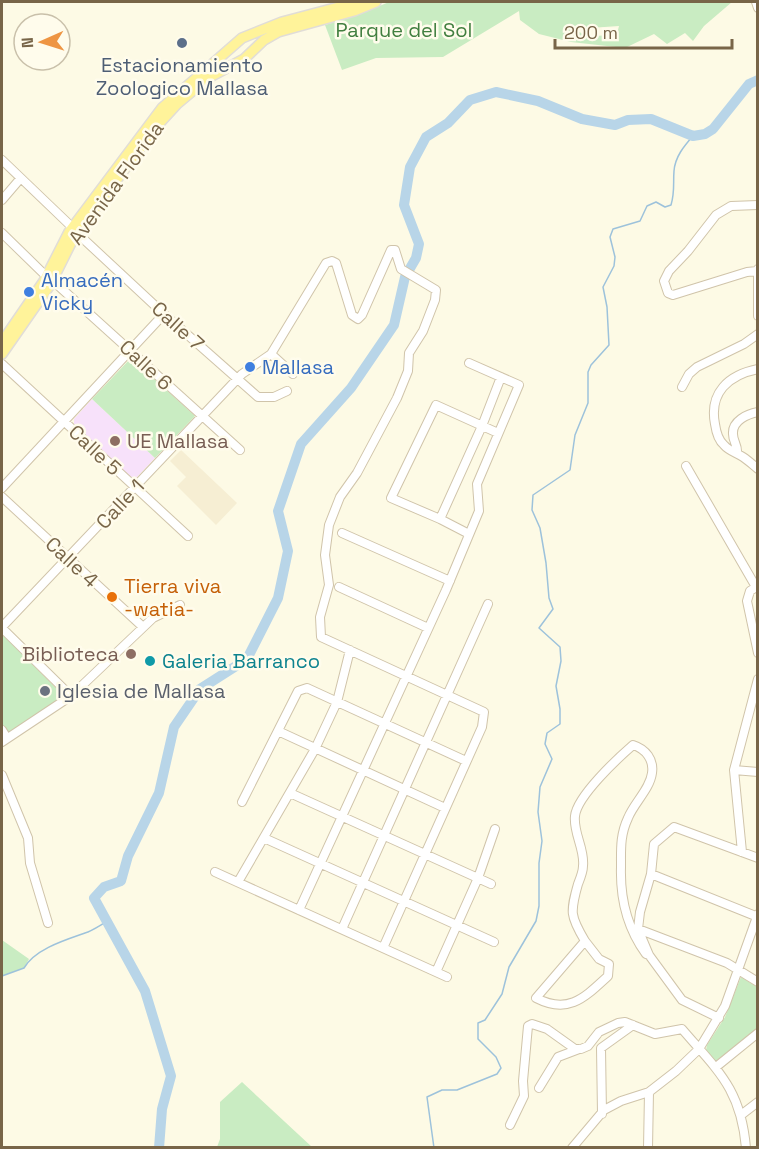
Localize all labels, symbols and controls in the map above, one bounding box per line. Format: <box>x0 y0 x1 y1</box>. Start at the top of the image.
north arrow <box>12 12 72 72</box>
scale bar <box>555 12 732 50</box>
park label: Parque del Sol <box>336 17 472 43</box>
text: 200 m <box>564 21 618 44</box>
marker: Estacionamiento Zoologico Mallasa <box>175 36 189 50</box>
text: N <box>17 37 38 49</box>
place label: Estacionamiento Zoologico Mallasa <box>96 52 268 101</box>
street label: Avenida Florida <box>63 116 169 250</box>
place label: Almacén Vicky <box>41 267 123 316</box>
marker: Almacén Vicky <box>22 285 36 299</box>
street label: Calle 7 <box>146 295 210 357</box>
street label: Calle 6 <box>114 334 178 396</box>
place label: Mallasa <box>262 354 334 380</box>
marker: Mallasa <box>243 360 257 374</box>
street label: Calle 5 <box>63 419 127 481</box>
place label: UE Mallasa <box>127 428 229 454</box>
marker: UE Mallasa <box>108 434 122 448</box>
street label: Calle 1 <box>90 473 150 535</box>
street label: Calle 4 <box>40 531 104 593</box>
place label: Tierra viva -watia- <box>124 573 221 622</box>
marker: Tierra viva -watia- <box>105 590 119 604</box>
place label: Biblioteca <box>22 641 119 667</box>
marker: Biblioteca <box>124 647 138 661</box>
place label: Galeria Barranco <box>162 648 320 674</box>
marker: Galeria Barranco <box>143 654 157 668</box>
place label: Iglesia de Mallasa <box>57 678 225 704</box>
marker: Iglesia de Mallasa <box>38 684 52 698</box>

